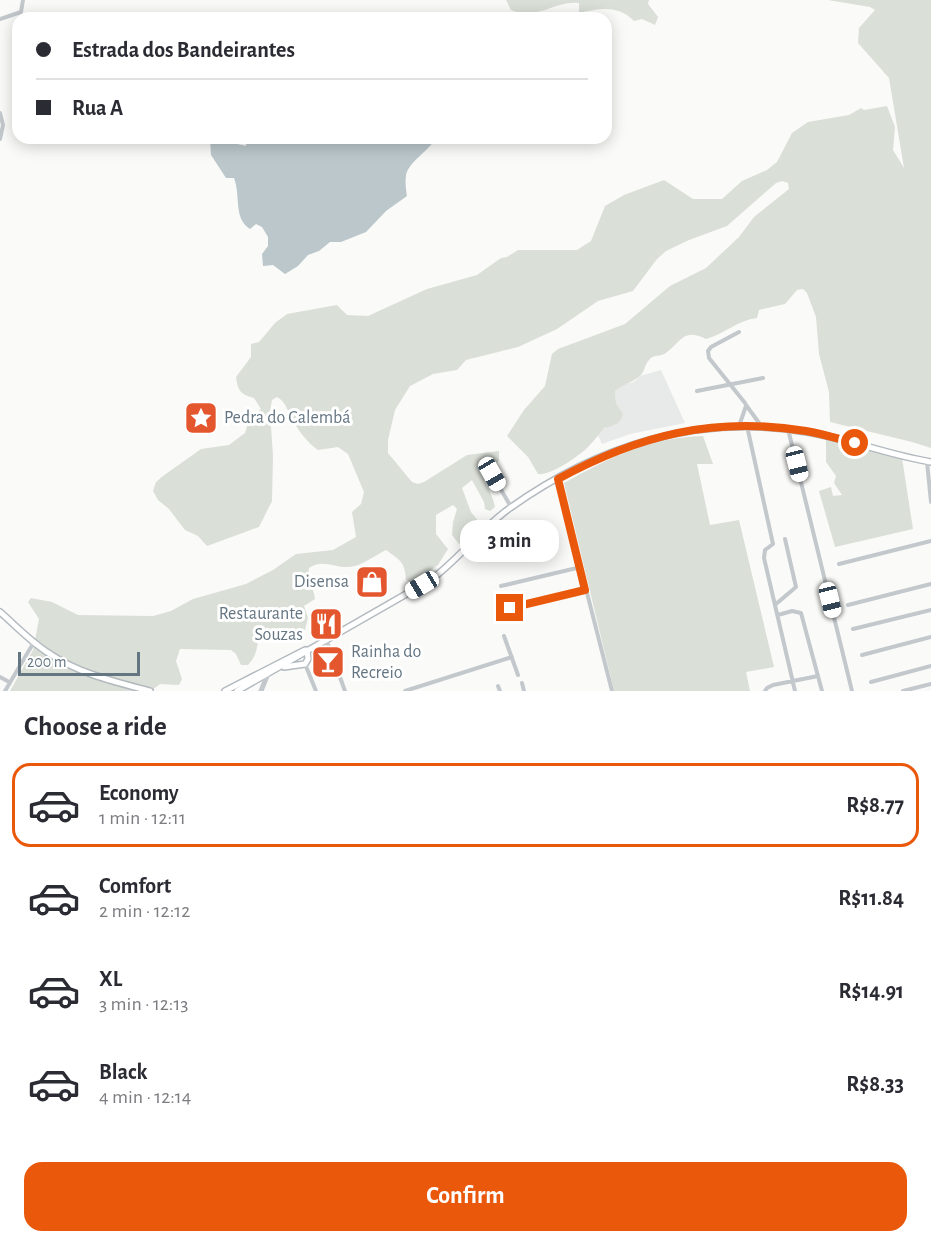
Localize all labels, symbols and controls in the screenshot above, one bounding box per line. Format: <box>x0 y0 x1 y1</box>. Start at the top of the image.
text: Estrada dos Bandeirantes <box>72 39 295 61</box>
text: Rua A <box>72 97 123 119</box>
place icon: Pedra do Calembá <box>183 400 219 436</box>
place label: Pedra do Calembá <box>224 409 351 427</box>
route start <box>841 429 868 456</box>
car <box>784 444 810 484</box>
car <box>475 454 509 494</box>
callout: 3 min <box>460 521 560 563</box>
text: 3 min <box>488 531 531 551</box>
shop icon: Disensa <box>354 564 390 600</box>
car <box>402 568 442 602</box>
place label: Disensa <box>294 573 349 591</box>
car <box>817 580 843 620</box>
route end <box>496 594 523 621</box>
place label: Restaurante Souzas <box>219 605 303 644</box>
restaurant icon: Restaurante Souzas <box>308 606 344 642</box>
place label: Rainha do Recreio <box>351 643 422 682</box>
bar icon: Rainha do Recreio <box>310 644 346 680</box>
scale bar <box>18 649 140 676</box>
text: 200 m <box>27 654 67 670</box>
text: Choose a ride <box>24 713 167 740</box>
icon: car <box>27 778 81 832</box>
text: Economy <box>99 782 179 804</box>
text: R$8.77 <box>846 794 904 816</box>
text: 1 min · 12:11 <box>99 808 186 828</box>
icon: car <box>27 871 81 925</box>
text: Comfort <box>99 875 171 897</box>
text: R$11.84 <box>838 887 904 909</box>
text: 2 min · 12:12 <box>99 901 190 921</box>
icon: car <box>27 964 81 1018</box>
text: XL <box>99 968 122 990</box>
text: R$14.91 <box>839 980 904 1002</box>
text: 3 min · 12:13 <box>99 994 189 1014</box>
icon: car <box>27 1057 81 1111</box>
text: Black <box>99 1061 147 1083</box>
text: R$8.33 <box>846 1073 904 1095</box>
text: 4 min · 12:14 <box>99 1087 191 1107</box>
button: Confirm <box>24 1162 907 1231</box>

